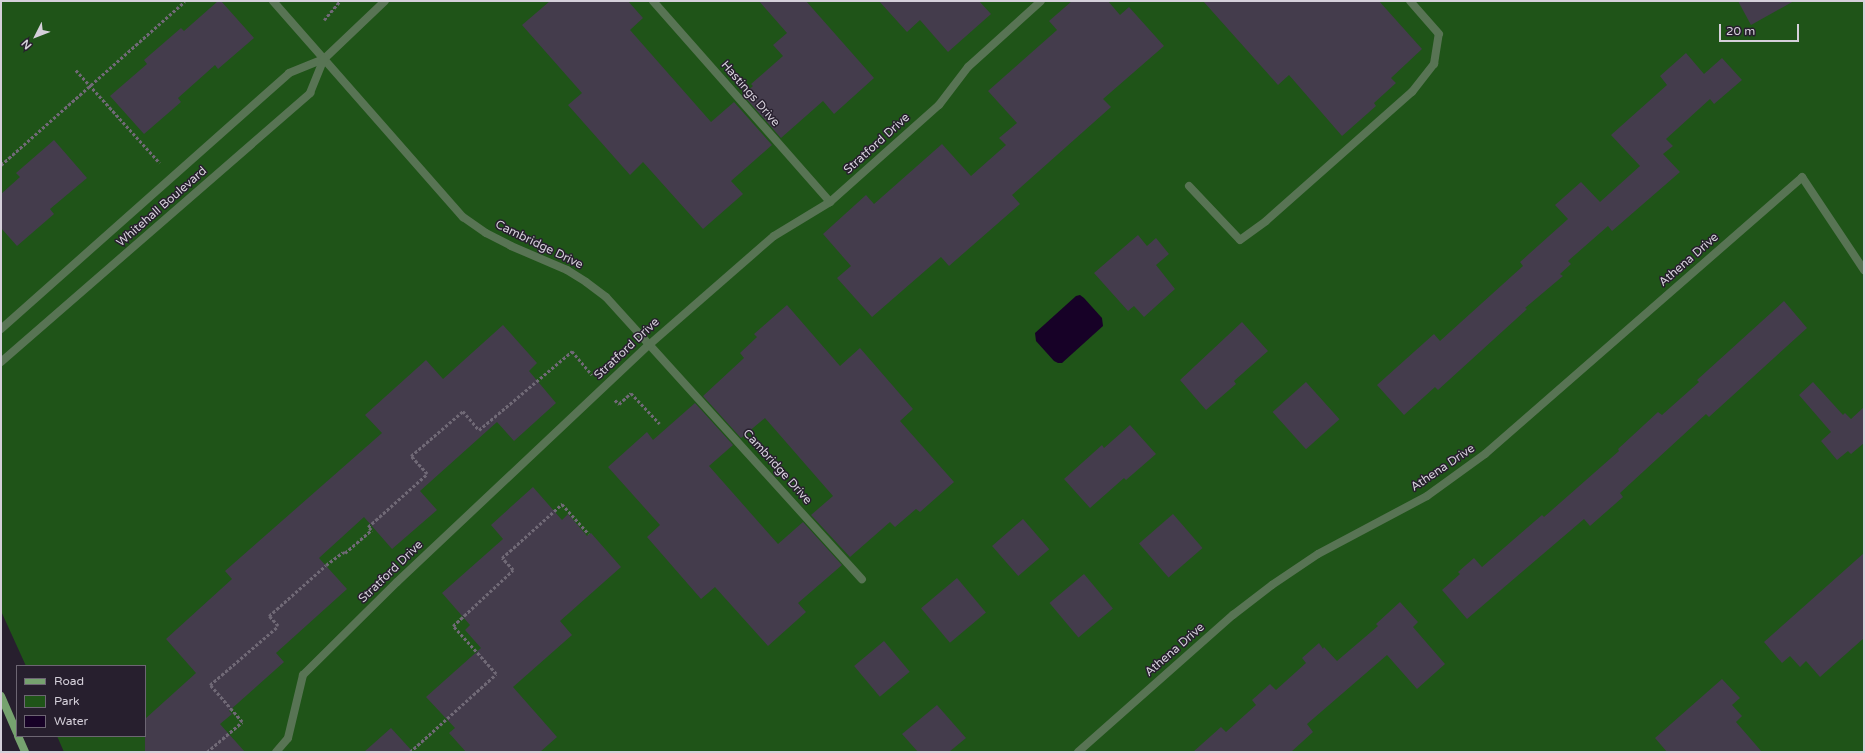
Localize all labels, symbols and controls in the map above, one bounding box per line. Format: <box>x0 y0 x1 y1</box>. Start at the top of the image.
north arrow <box>16 16 56 56</box>
scale bar <box>1721 16 1801 42</box>
text: 20 m <box>1726 24 1755 38</box>
text: N <box>19 37 34 52</box>
street label: Hastings Drive <box>718 58 782 130</box>
street label: Stratford Drive <box>841 111 913 177</box>
street label: Whitehall Boulevard <box>114 164 210 250</box>
street label: Cambridge Drive <box>493 218 585 272</box>
street label: Athena Drive <box>1656 230 1722 290</box>
street label: Stratford Drive <box>591 315 663 383</box>
street label: Cambridge Drive <box>740 427 814 507</box>
street label: Athena Drive <box>1408 441 1478 495</box>
street label: Stratford Drive <box>356 538 426 606</box>
street label: Athena Drive <box>1142 620 1208 680</box>
legend <box>16 665 146 737</box>
text: Road <box>54 674 84 688</box>
text: Park <box>54 694 80 708</box>
text: Water <box>54 714 88 728</box>

